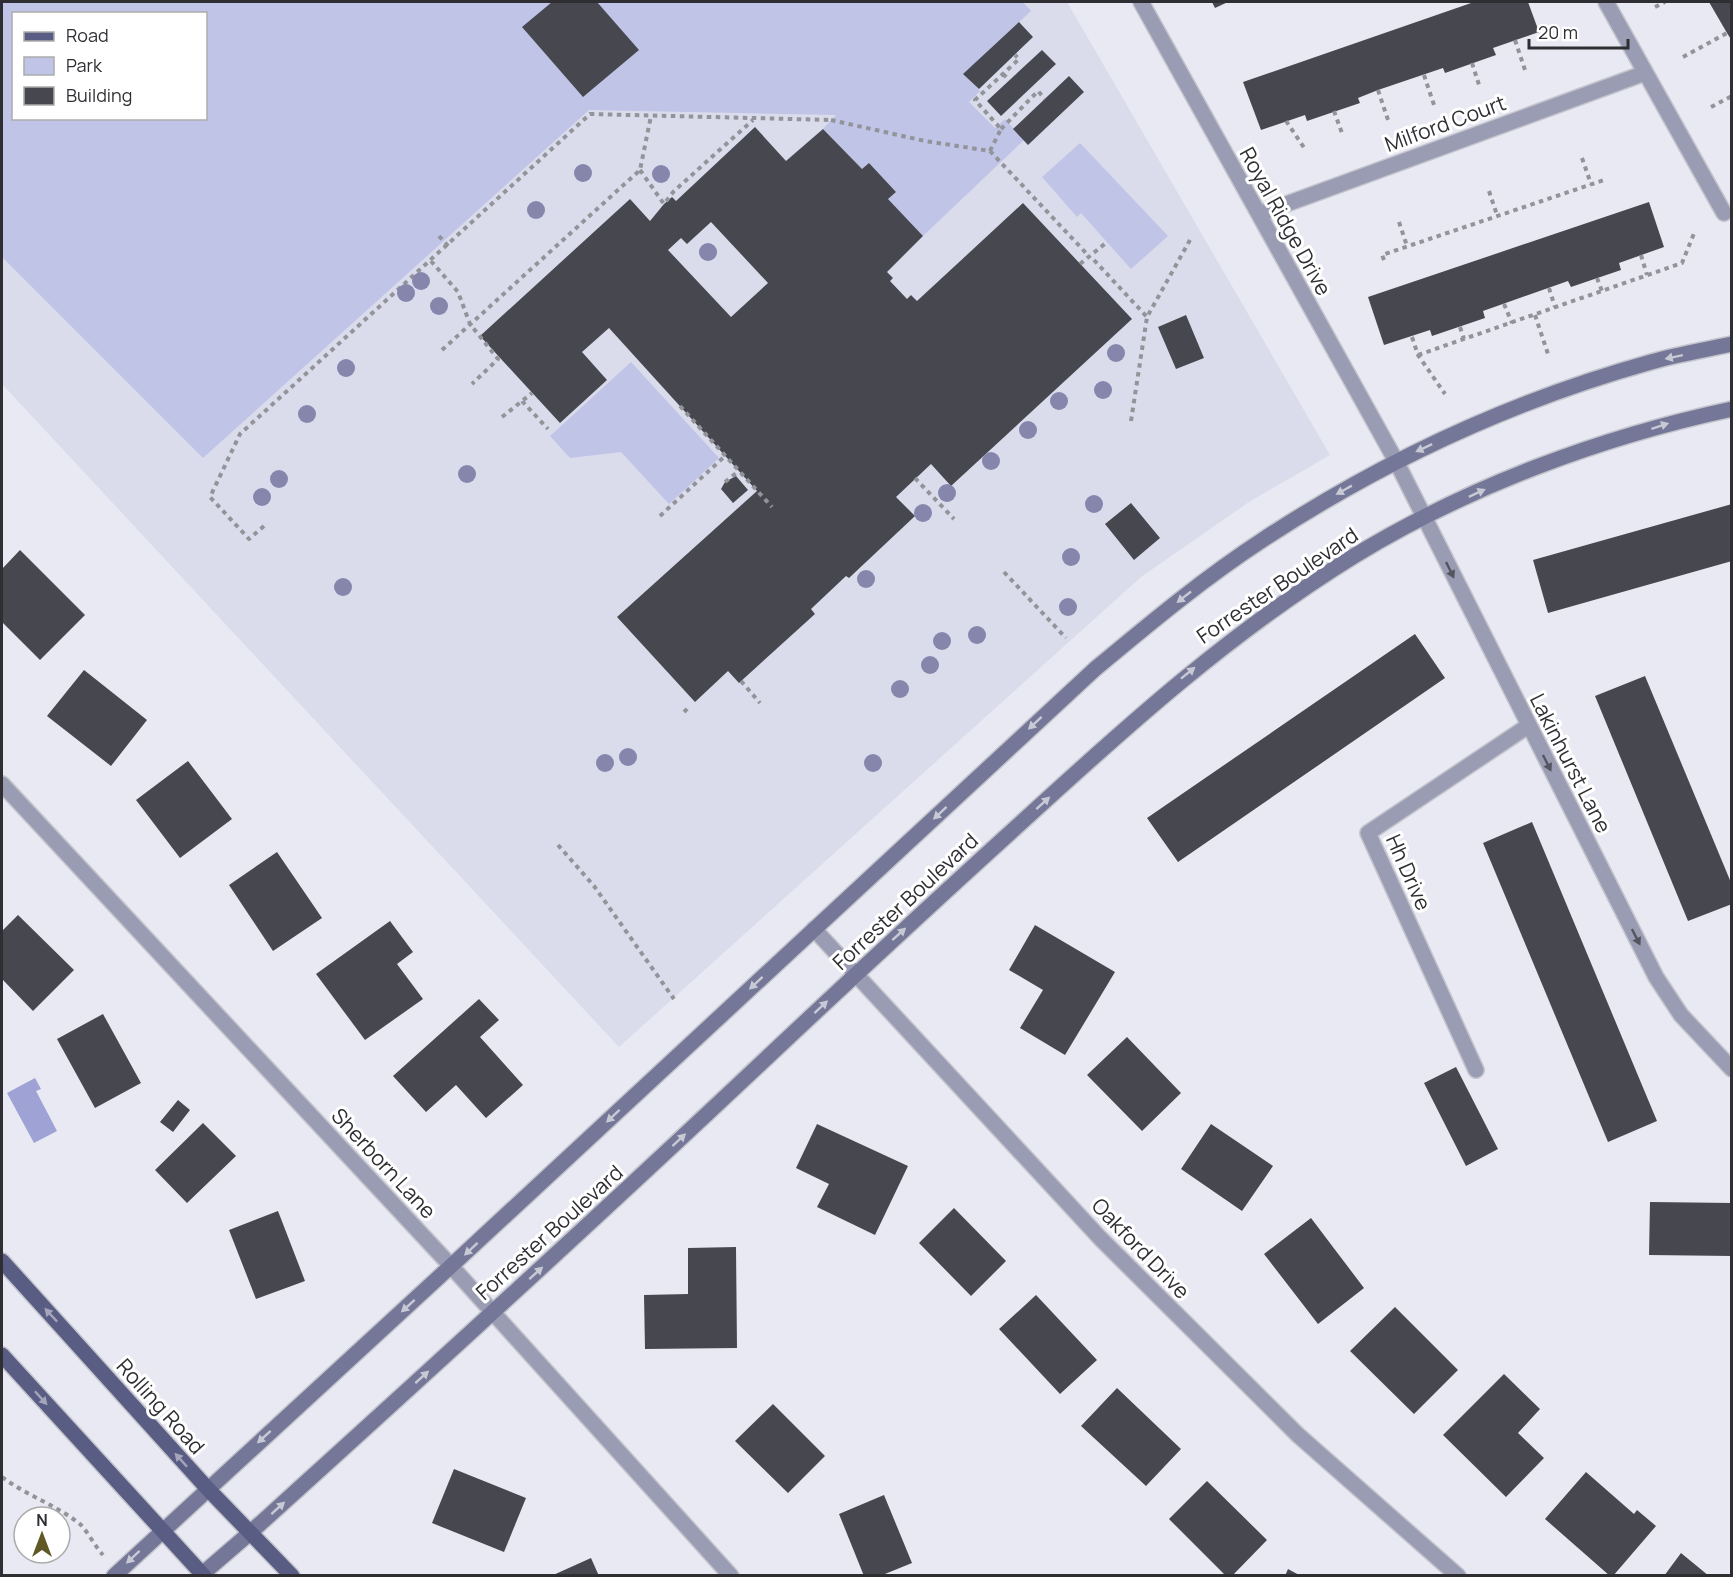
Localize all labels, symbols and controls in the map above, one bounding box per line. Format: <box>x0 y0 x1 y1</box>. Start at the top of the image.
legend <box>12 12 207 120</box>
scale bar <box>1529 12 1628 50</box>
text: 20 m <box>1538 20 1578 44</box>
text: Road <box>66 23 109 47</box>
text: Park <box>66 53 103 77</box>
text: Building <box>66 83 132 107</box>
street label: Milford Court <box>1381 88 1509 158</box>
street label: Royal Ridge Drive <box>1234 142 1338 300</box>
one-way arrow <box>1665 353 1684 362</box>
one-way arrow <box>1651 420 1669 430</box>
one-way arrow <box>1415 444 1432 453</box>
one-way arrow <box>1336 484 1352 495</box>
one-way arrow <box>1469 489 1486 498</box>
street label: Forrester Boulevard <box>1191 521 1363 649</box>
one-way arrow <box>1445 562 1455 579</box>
one-way arrow <box>1176 591 1192 603</box>
one-way arrow <box>1181 667 1196 680</box>
street label: Lakinhurst Lane <box>1524 688 1618 838</box>
one-way arrow <box>1029 716 1043 730</box>
one-way arrow <box>1542 755 1552 772</box>
one-way arrow <box>1036 796 1050 810</box>
one-way arrow <box>933 805 947 819</box>
street label: Forrester Boulevard <box>826 826 984 976</box>
street label: Hh Drive <box>1380 830 1438 914</box>
one-way arrow <box>891 928 906 941</box>
one-way arrow <box>1631 928 1641 945</box>
one-way arrow <box>749 976 764 989</box>
one-way arrow <box>814 1000 829 1014</box>
street label: Sherborn Lane <box>326 1102 442 1224</box>
one-way arrow <box>606 1109 621 1123</box>
one-way arrow <box>672 1134 686 1148</box>
street label: Forrester Boulevard <box>469 1158 629 1306</box>
street label: Oakford Drive <box>1086 1192 1196 1304</box>
one-way arrow <box>463 1242 478 1256</box>
one-way arrow <box>528 1267 543 1280</box>
one-way arrow <box>401 1299 416 1312</box>
one-way arrow <box>45 1308 59 1322</box>
street label: Rolling Road <box>111 1352 211 1460</box>
one-way arrow <box>415 1370 430 1384</box>
one-way arrow <box>34 1390 47 1405</box>
one-way arrow <box>257 1430 272 1443</box>
one-way arrow <box>175 1453 188 1468</box>
one-way arrow <box>270 1502 285 1515</box>
north arrow <box>12 1505 72 1565</box>
text: N <box>36 1509 48 1531</box>
one-way arrow <box>126 1550 141 1564</box>

